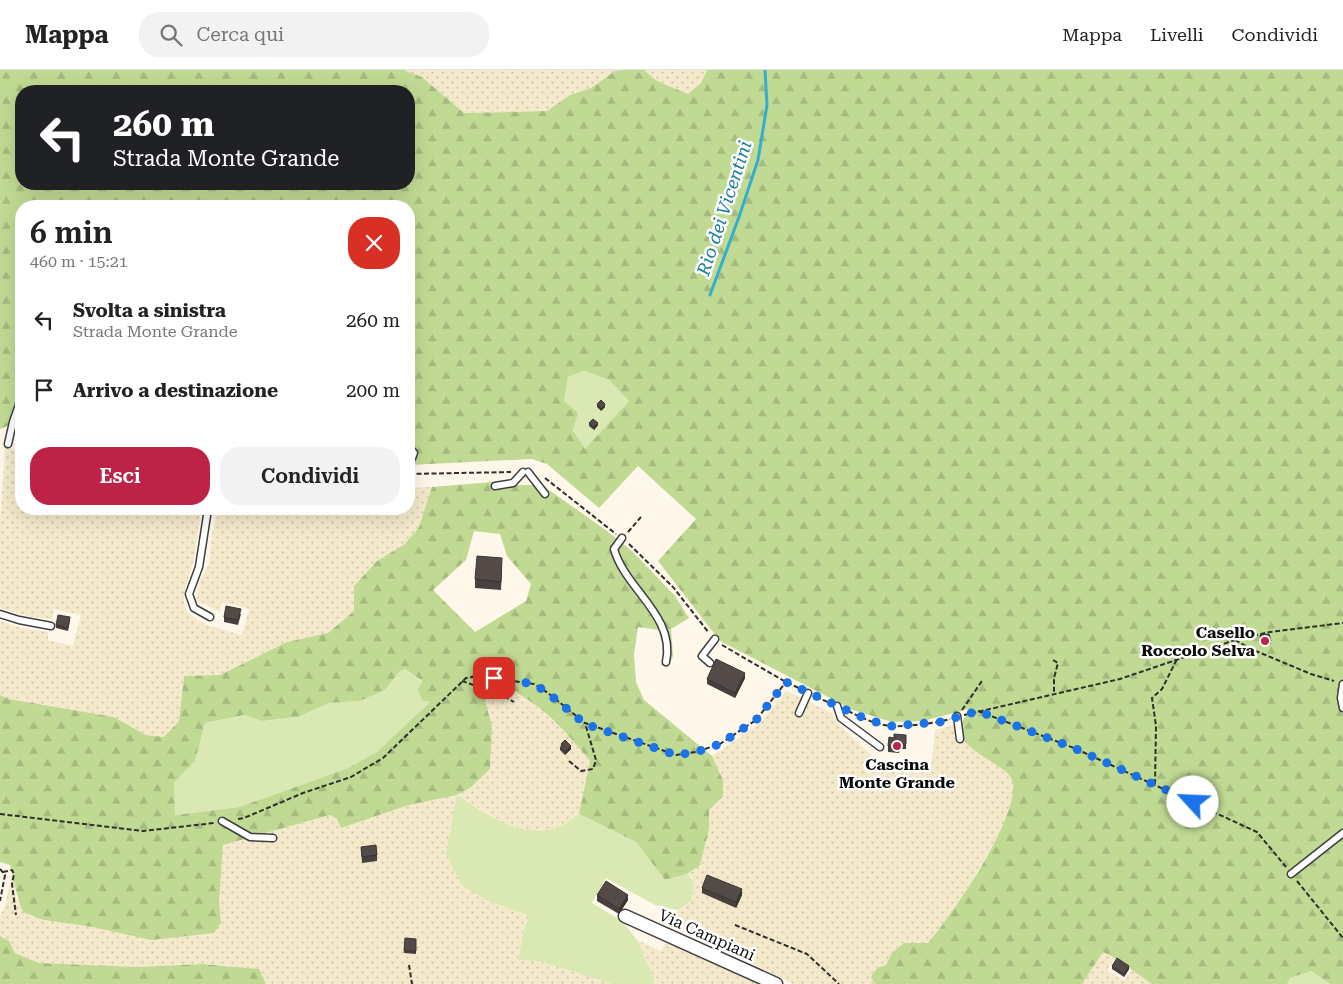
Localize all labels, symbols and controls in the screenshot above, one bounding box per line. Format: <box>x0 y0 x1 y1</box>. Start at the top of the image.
search box <box>139 12 489 57</box>
text: Mappa <box>25 21 109 49</box>
icon: search <box>157 21 185 49</box>
text: Cerca qui <box>197 23 284 46</box>
text: Mappa <box>1062 24 1122 45</box>
text: Livelli <box>1150 24 1204 45</box>
text: Condividi <box>1232 24 1318 45</box>
text: 260 m <box>113 104 214 145</box>
icon: left <box>30 105 95 170</box>
water label: Rio dei Vicentini <box>692 138 756 279</box>
text: Strada Monte Grande <box>113 146 339 171</box>
text: 6 min <box>30 215 113 250</box>
button: close <box>348 217 400 269</box>
text: 460 m · 15:21 <box>30 252 128 271</box>
text: Svolta a sinistra <box>73 299 226 322</box>
icon: left <box>30 306 58 334</box>
text: 260 m <box>346 309 400 332</box>
text: Strada Monte Grande <box>73 322 238 341</box>
icon: arrive <box>30 376 58 404</box>
text: Arrivo a destinazione <box>73 379 278 402</box>
text: 200 m <box>346 379 400 402</box>
button: Esci <box>30 447 210 505</box>
button: Condividi <box>220 447 400 505</box>
place label: Casello Roccolo Selva <box>1141 623 1256 660</box>
marker: Casello Roccolo Selva <box>1259 635 1271 647</box>
pin <box>473 657 515 699</box>
icon: arrive <box>480 664 508 692</box>
marker: Cascina Monte Grande <box>891 740 903 752</box>
place label: Cascina Monte Grande <box>839 755 955 792</box>
position arrow <box>1166 775 1218 827</box>
street label: Via Campiani <box>656 905 758 965</box>

